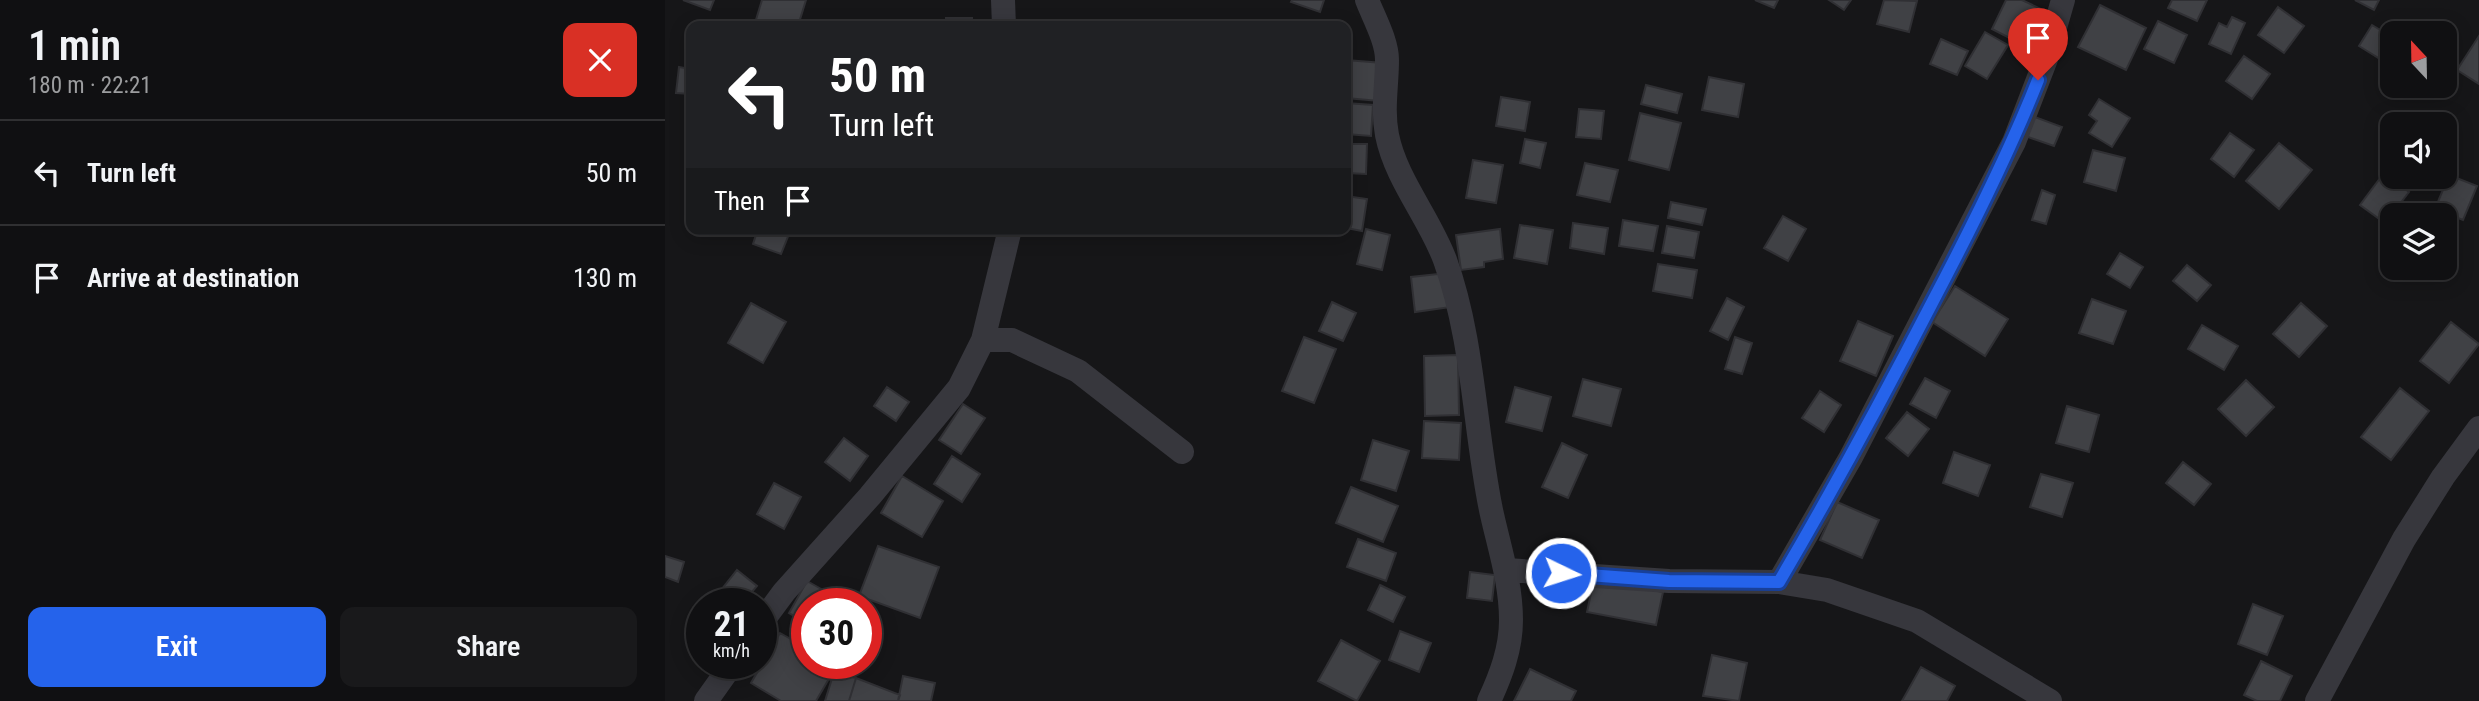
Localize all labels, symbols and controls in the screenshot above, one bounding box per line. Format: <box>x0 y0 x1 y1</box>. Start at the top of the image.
pin <box>2008 8 2068 80</box>
icon: arrive <box>2019 19 2057 57</box>
text: 1 min <box>28 21 121 70</box>
north arrow <box>2380 21 2457 98</box>
map controls <box>2380 21 2457 280</box>
button: close <box>563 23 637 97</box>
text: 50 m <box>829 47 926 104</box>
icon: left <box>714 49 805 140</box>
text: 180 m · 22:21 <box>28 72 152 99</box>
text: Turn left <box>829 106 934 144</box>
button: sound <box>2380 112 2457 189</box>
icon: left <box>28 154 66 192</box>
text: Turn left <box>87 158 176 188</box>
text: 50 m <box>586 158 637 188</box>
icon: arrive <box>779 182 817 220</box>
text: Then <box>714 186 765 216</box>
button: layers <box>2380 203 2457 280</box>
icon: arrive <box>28 259 66 297</box>
text: Arrive at destination <box>87 263 299 293</box>
text: 130 m <box>573 263 637 293</box>
position arrow <box>1524 536 1598 610</box>
speed limit sign: 30 <box>791 588 882 679</box>
text: 21 <box>714 604 749 645</box>
button: Exit <box>28 607 326 687</box>
button: Share <box>340 607 637 687</box>
text: km/h <box>713 640 750 661</box>

